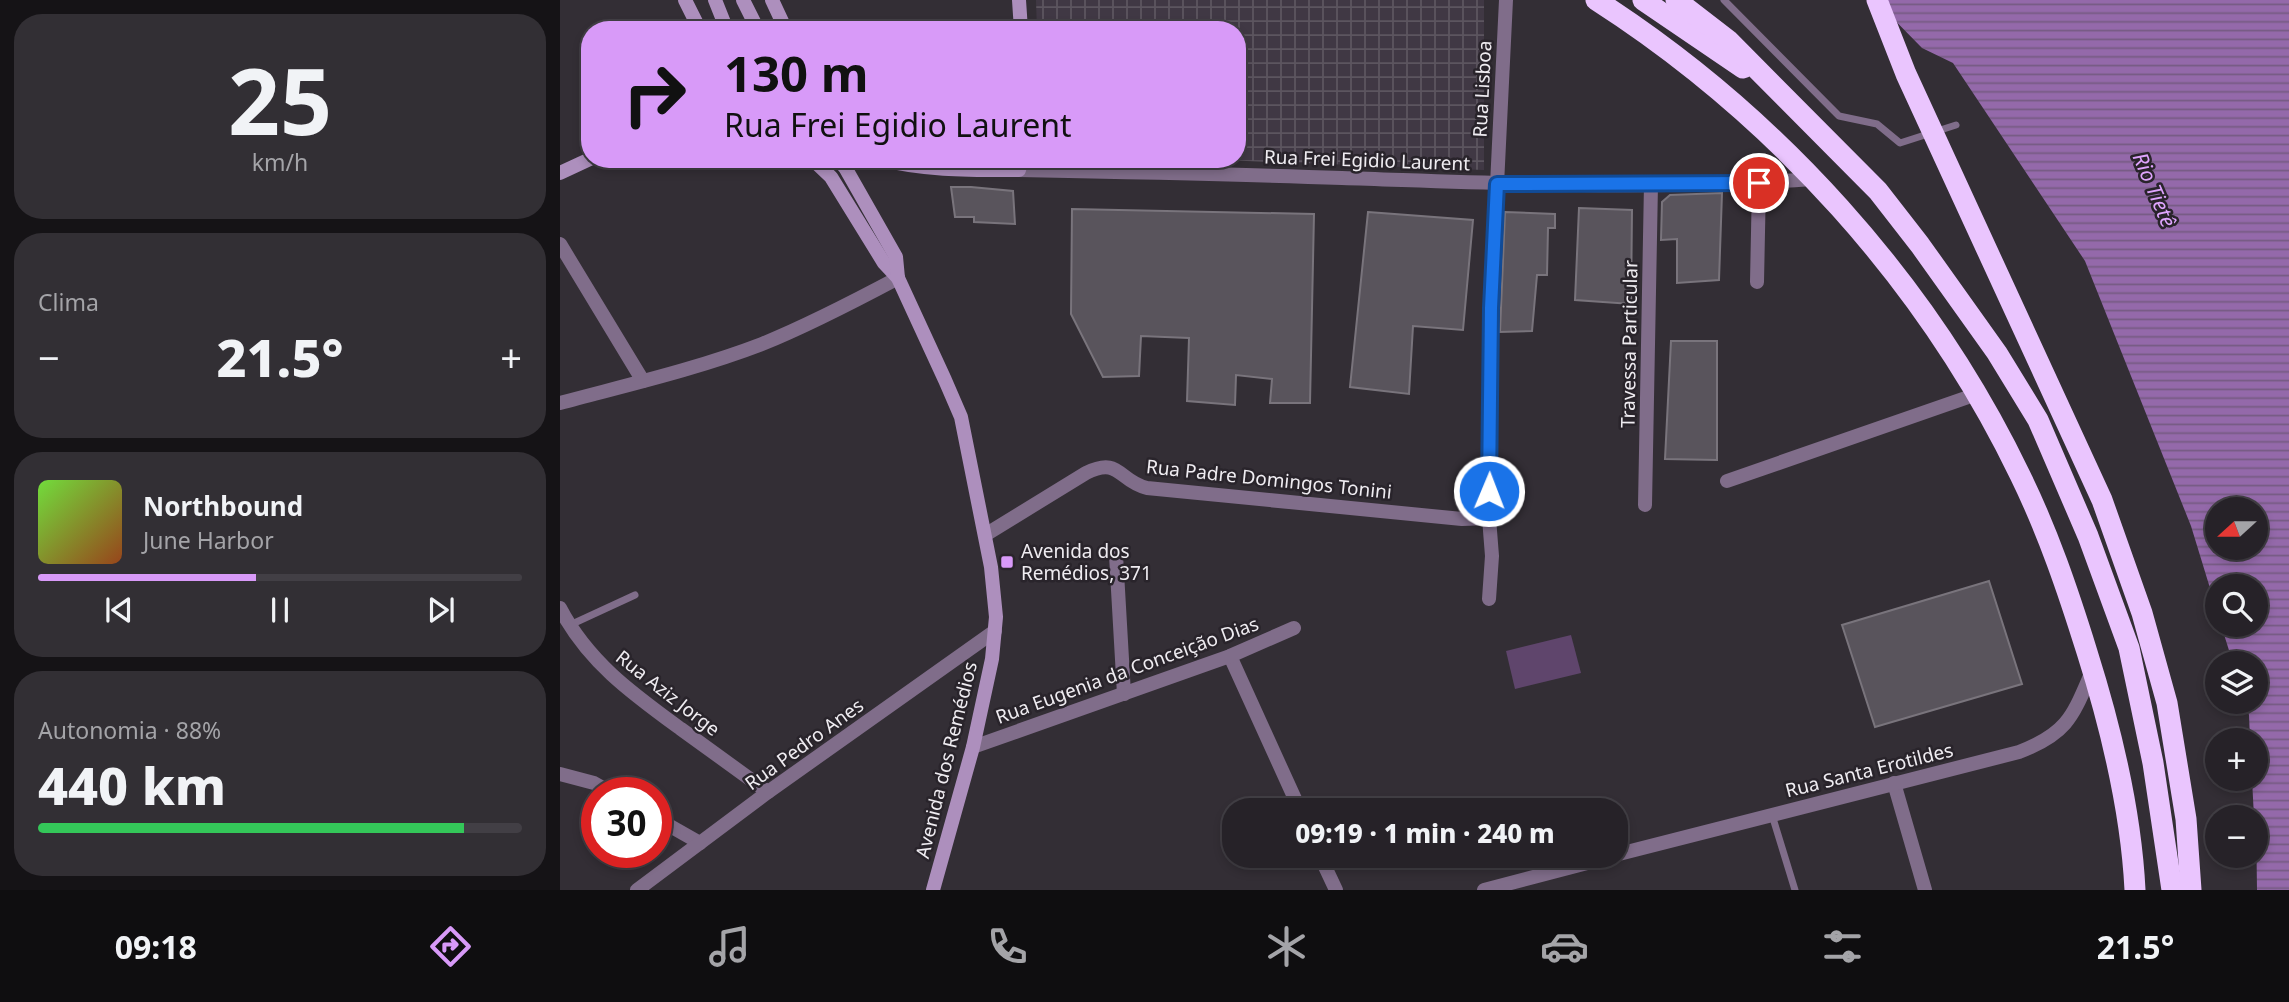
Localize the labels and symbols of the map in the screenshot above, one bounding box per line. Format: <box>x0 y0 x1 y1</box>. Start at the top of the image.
street label: Rua Lisboa <box>1466 40 1498 138</box>
street label: Rua Frei Egidio Laurent <box>1263 143 1471 177</box>
water label: Rio Tietê <box>2127 148 2183 231</box>
pin <box>1729 153 1789 213</box>
street label: Travessa Particular <box>1615 260 1643 428</box>
street label: Rua Padre Domingos Tonini <box>1145 453 1393 505</box>
position arrow <box>1452 454 1526 528</box>
north arrow <box>2205 497 2268 560</box>
place label: Avenida dos Remédios, 371 <box>1021 538 1152 586</box>
marker: Avenida dos Remédios, 371 <box>999 554 1015 570</box>
street label: Rua Eugenia da Conceição Dias <box>992 610 1262 730</box>
street label: Rua Aziz Jorge <box>610 644 726 742</box>
street label: Avenida dos Remédios <box>909 659 983 861</box>
street label: Rua Pedro Anes <box>739 692 869 796</box>
street label: Rua Santa Erotildes <box>1782 737 1956 803</box>
speed limit sign: 30 <box>581 777 672 868</box>

